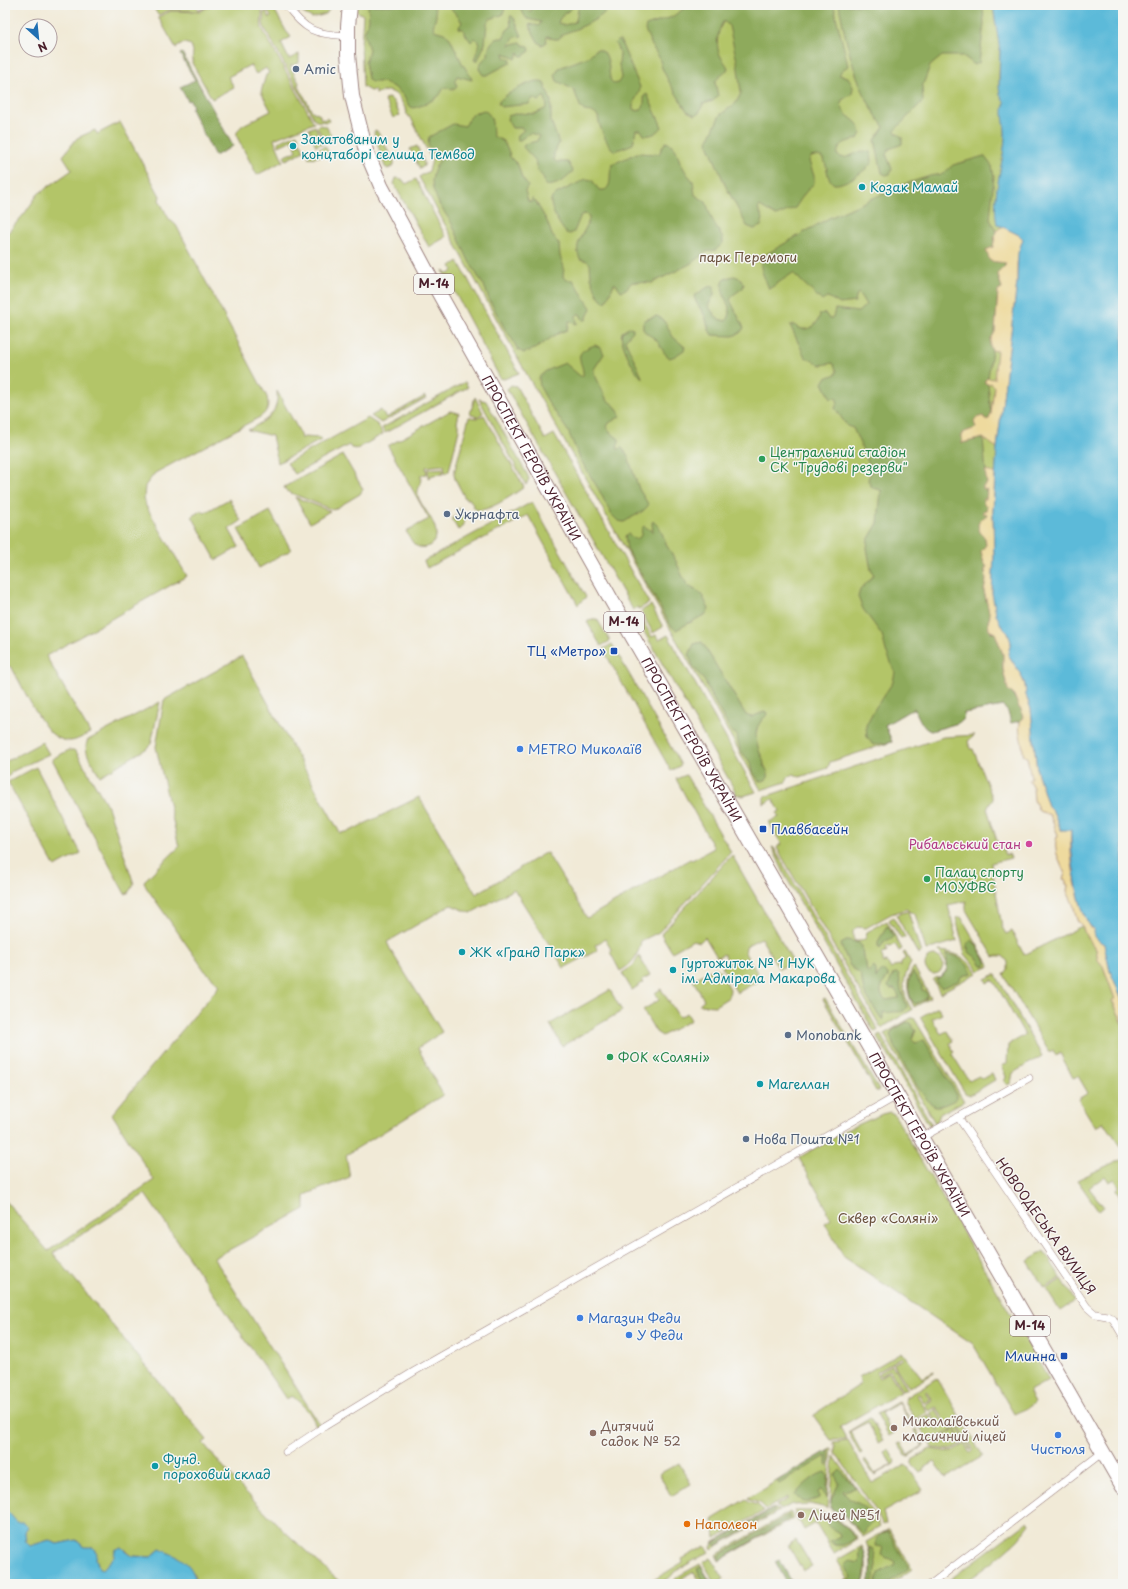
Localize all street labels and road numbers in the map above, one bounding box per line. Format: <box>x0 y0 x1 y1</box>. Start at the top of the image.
road number: М-14 <box>414 274 454 294</box>
street label: ПРОСПЕКТ ГЕРОЇВ УКРАЇНИ <box>478 371 586 544</box>
road number: М-14 <box>604 612 644 632</box>
street label: ПРОСПЕКТ ГЕРОЇВ УКРАЇНИ <box>637 653 747 825</box>
street label: ПРОСПЕКТ ГЕРОЇВ УКРАЇНИ <box>865 1048 975 1220</box>
street label: НОВООДЕСЬКА ВУЛИЦЯ <box>992 1153 1101 1298</box>
road number: М-14 <box>1010 1316 1050 1336</box>

